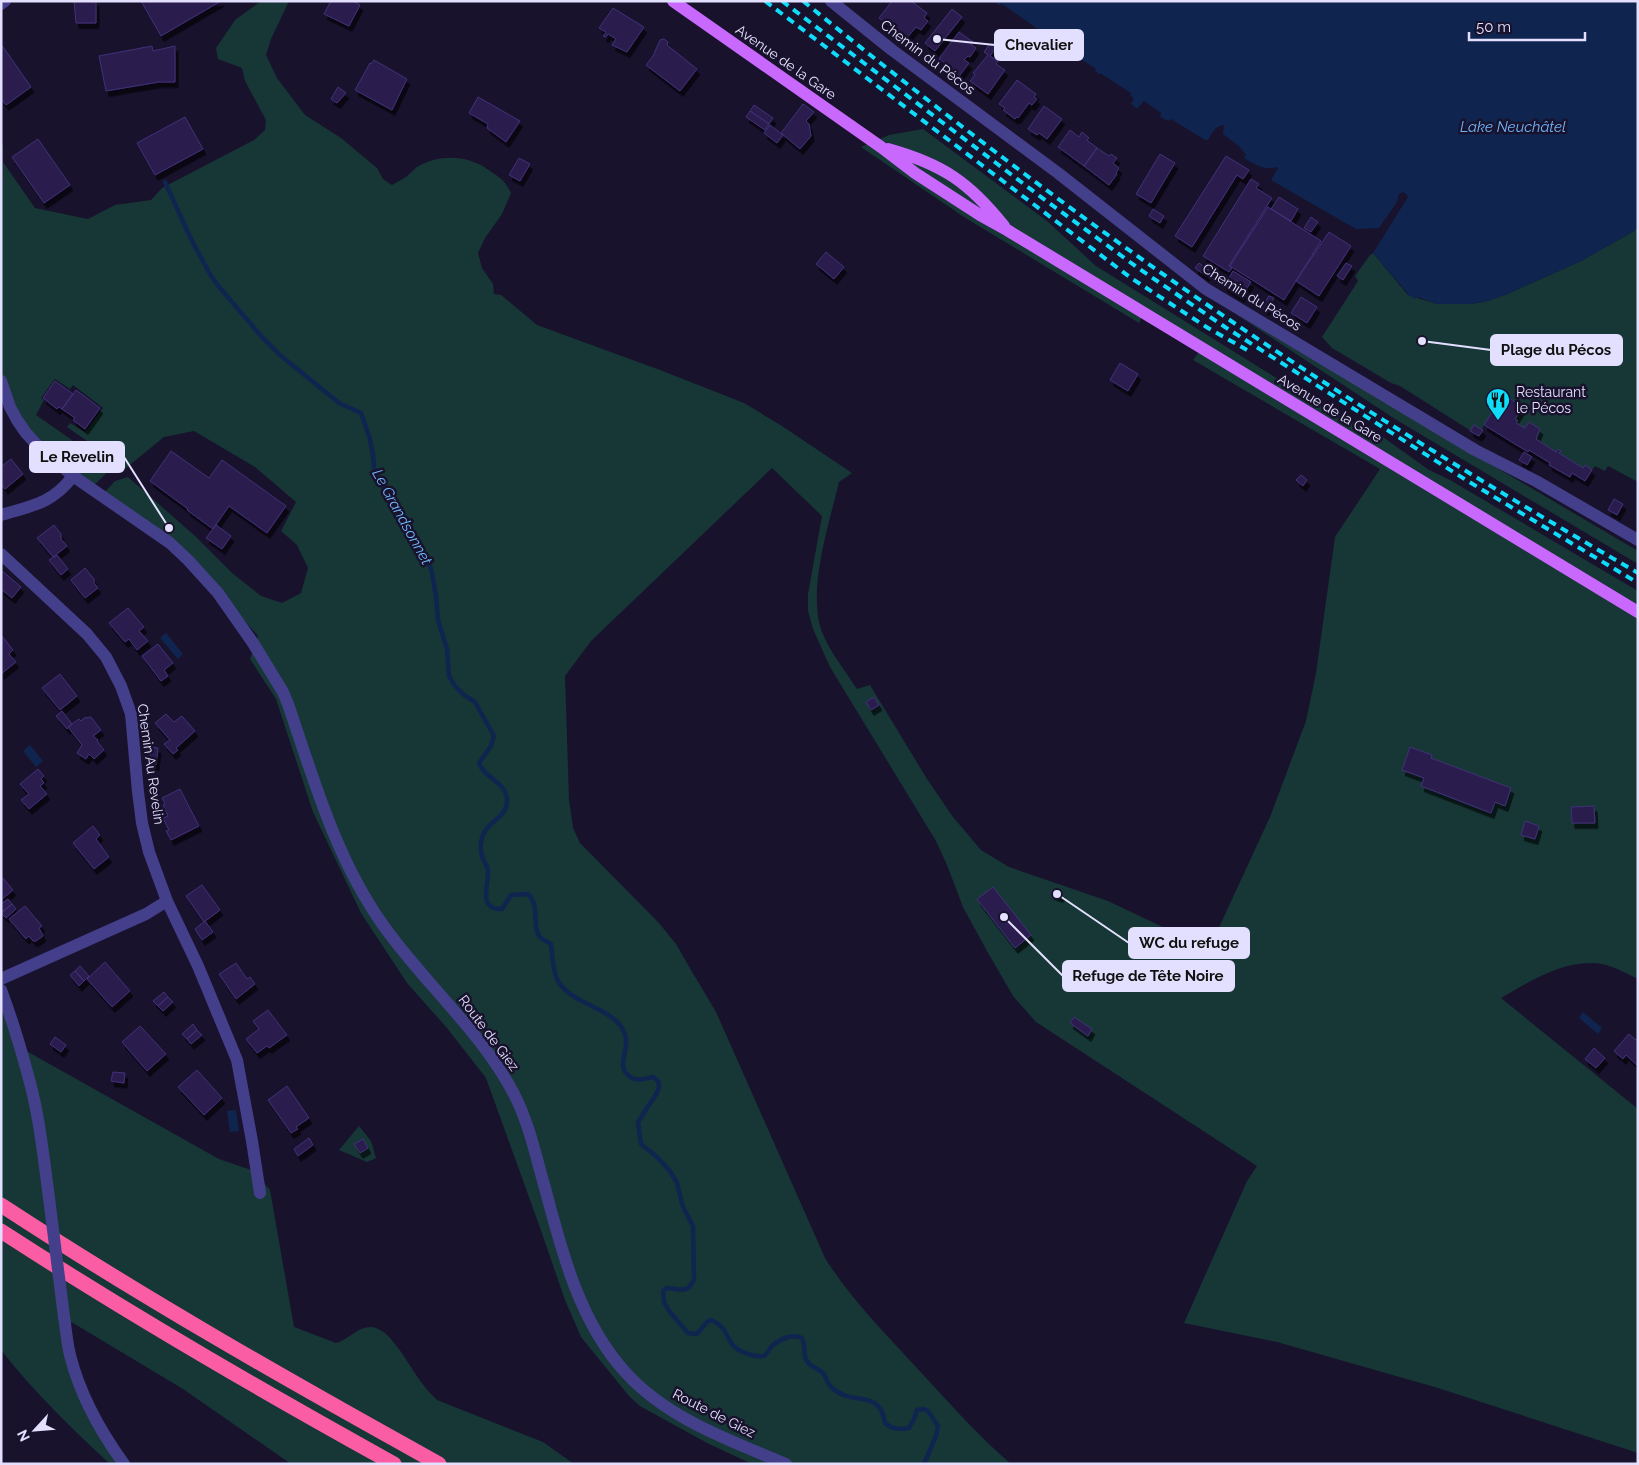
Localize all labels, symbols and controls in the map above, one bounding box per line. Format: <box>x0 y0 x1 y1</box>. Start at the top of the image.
scale bar <box>1469 10 1585 42</box>
street label: Chemin du Pécos <box>878 16 978 98</box>
text: 50 m <box>1476 18 1511 36</box>
street label: Avenue de la Gare <box>733 21 839 103</box>
callout: Chevalier <box>995 30 1083 60</box>
text: Chevalier <box>1005 36 1073 54</box>
water label: Lake Neuchâtel <box>1460 118 1566 136</box>
street label: Chemin du Pécos <box>1200 260 1305 334</box>
callout: Plage du Pécos <box>1491 335 1622 365</box>
text: Plage du Pécos <box>1501 341 1611 359</box>
street label: Avenue de la Gare <box>1275 371 1385 445</box>
place label: Restaurant le Pécos <box>1516 384 1586 416</box>
restaurant icon: Restaurant le Pécos <box>1485 387 1511 421</box>
callout: Le Revelin <box>30 442 124 472</box>
text: Le Revelin <box>40 448 114 466</box>
water label: Le Grandsonnet <box>368 466 436 568</box>
street label: Chemin Au Revelin <box>135 703 167 825</box>
callout: WC du refuge <box>1129 928 1249 958</box>
text: WC du refuge <box>1139 934 1239 952</box>
callout: Refuge de Tête Noire <box>1063 961 1234 991</box>
text: Refuge de Tête Noire <box>1072 967 1224 985</box>
street label: Route de Giez <box>455 992 523 1074</box>
street label: Route de Giez <box>670 1385 758 1441</box>
north arrow <box>10 1405 60 1455</box>
text: N <box>14 1427 33 1444</box>

